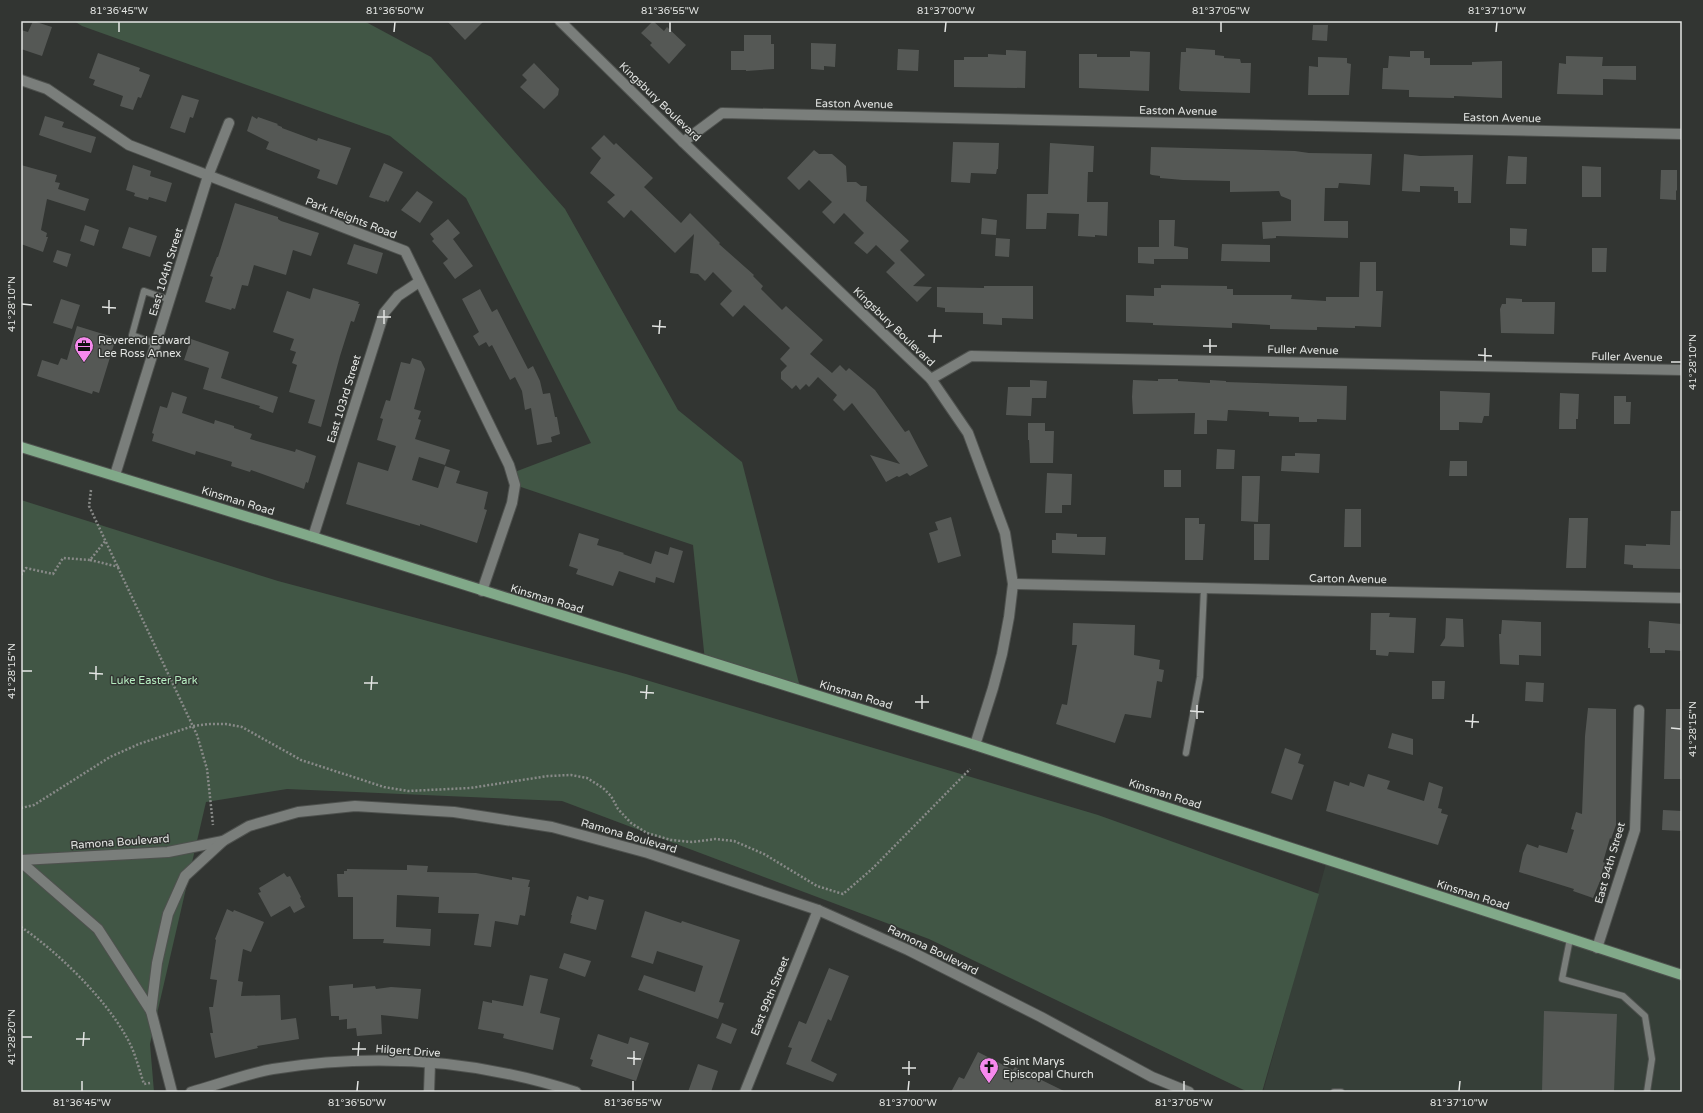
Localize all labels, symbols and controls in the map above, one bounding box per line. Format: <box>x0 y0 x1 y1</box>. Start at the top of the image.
text: 81°36'45"W <box>90 5 148 17</box>
text: 81°36'50"W <box>366 5 424 17</box>
text: 81°36'55"W <box>641 5 699 17</box>
text: 81°37'00"W <box>917 5 975 17</box>
text: 81°37'05"W <box>1192 5 1250 17</box>
text: 81°37'10"W <box>1468 5 1526 17</box>
street label: Kingsbury Boulevard <box>616 60 704 144</box>
street label: Easton Avenue <box>815 97 893 111</box>
street label: Easton Avenue <box>1139 104 1217 118</box>
street label: Easton Avenue <box>1463 111 1541 125</box>
street label: Park Heights Road <box>303 195 399 241</box>
street label: East 104th Street <box>146 226 186 318</box>
text: 41°28'10"N <box>6 276 18 332</box>
street label: Kingsbury Boulevard <box>850 285 938 369</box>
place label: Reverend Edward Lee Ross Annex <box>98 334 190 360</box>
text: 41°28'10"N <box>1687 334 1699 390</box>
office icon: Reverend Edward Lee Ross Annex <box>73 335 95 363</box>
street label: Fuller Avenue <box>1267 343 1339 357</box>
street label: Fuller Avenue <box>1591 350 1663 364</box>
street label: East 103rd Street <box>324 353 364 445</box>
street label: Kinsman Road <box>200 484 276 518</box>
street label: Carton Avenue <box>1309 572 1387 586</box>
street label: Kinsman Road <box>509 582 585 616</box>
text: 41°28'15"N <box>6 643 18 699</box>
park label: Luke Easter Park <box>110 674 198 687</box>
street label: Kinsman Road <box>818 678 894 712</box>
text: 41°28'15"N <box>1687 701 1699 757</box>
street label: Kinsman Road <box>1127 776 1203 812</box>
street label: Ramona Boulevard <box>579 816 679 856</box>
street label: East 94th Street <box>1592 821 1628 905</box>
street label: Ramona Boulevard <box>70 832 170 852</box>
street label: Kinsman Road <box>1435 877 1511 913</box>
street label: Ramona Boulevard <box>886 922 981 978</box>
street label: East 99th Street <box>748 954 792 1038</box>
text: 41°28'20"N <box>6 1009 18 1065</box>
street label: Hilgert Drive <box>375 1042 441 1060</box>
place label: Saint Marys Episcopal Church <box>1003 1055 1094 1081</box>
church icon: Saint Marys Episcopal Church <box>978 1056 1000 1084</box>
text: 81°36'45"W <box>53 1097 111 1109</box>
text: 81°36'50"W <box>328 1097 386 1109</box>
text: 81°36'55"W <box>604 1097 662 1109</box>
text: 81°37'00"W <box>879 1097 937 1109</box>
text: 81°37'05"W <box>1155 1097 1213 1109</box>
text: 81°37'10"W <box>1430 1097 1488 1109</box>

